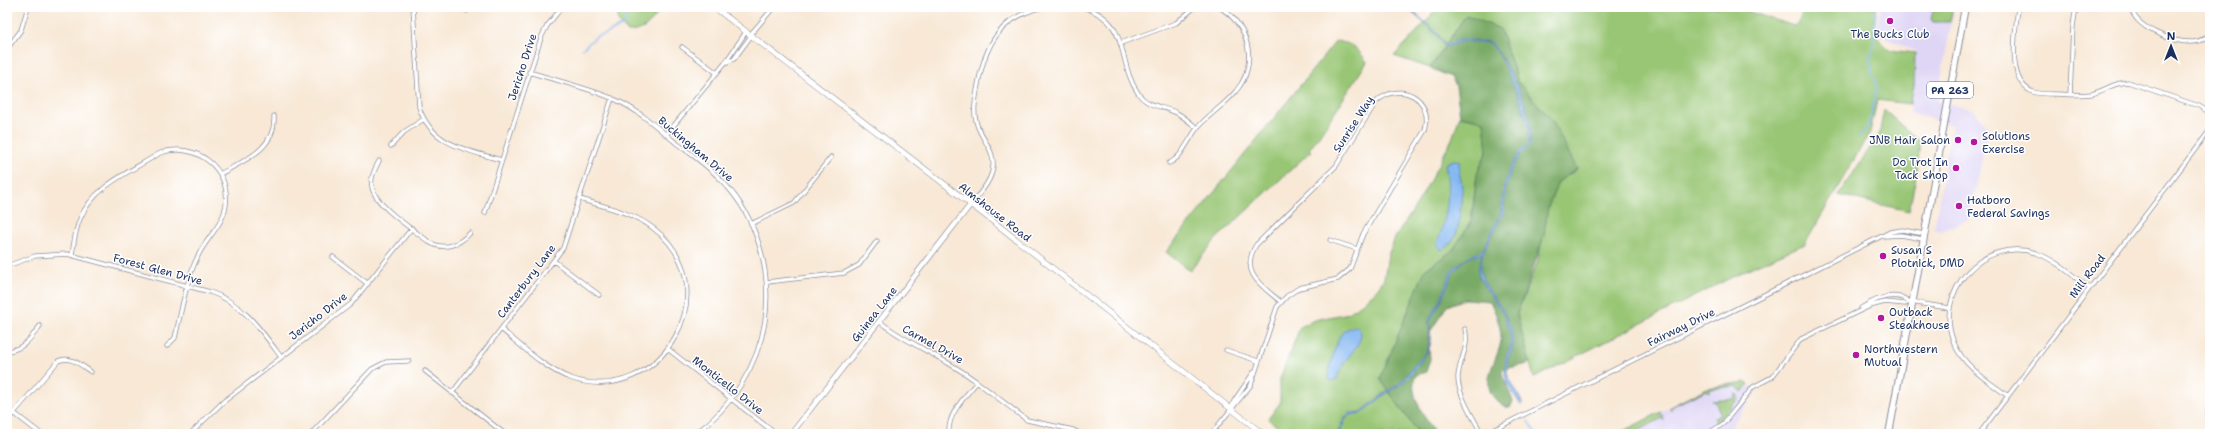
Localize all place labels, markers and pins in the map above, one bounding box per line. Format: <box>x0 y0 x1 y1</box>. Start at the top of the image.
marker: The Bucks Club <box>1885 16 1895 26</box>
place label: The Bucks Club <box>1850 27 1930 42</box>
place label: Solutions Exercise <box>1982 129 2030 157</box>
place label: JNB Hair Salon <box>1869 133 1950 148</box>
marker: JNB Hair Salon <box>1953 135 1963 145</box>
marker: Solutions Exercise <box>1969 137 1979 147</box>
place label: Do Trot In Tack Shop <box>1892 155 1948 183</box>
marker: Do Trot In Tack Shop <box>1951 163 1961 173</box>
place label: Hatboro Federal Savings <box>1967 193 2050 221</box>
marker: Hatboro Federal Savings <box>1954 201 1964 211</box>
place label: Susan S Plotnick, DMD <box>1891 243 1964 271</box>
marker: Susan S Plotnick, DMD <box>1878 251 1888 261</box>
place label: Outback Steakhouse <box>1889 305 1950 333</box>
marker: Outback Steakhouse <box>1876 313 1886 323</box>
place label: Northwestern Mutual <box>1864 342 1938 370</box>
marker: Northwestern Mutual <box>1851 350 1861 360</box>

